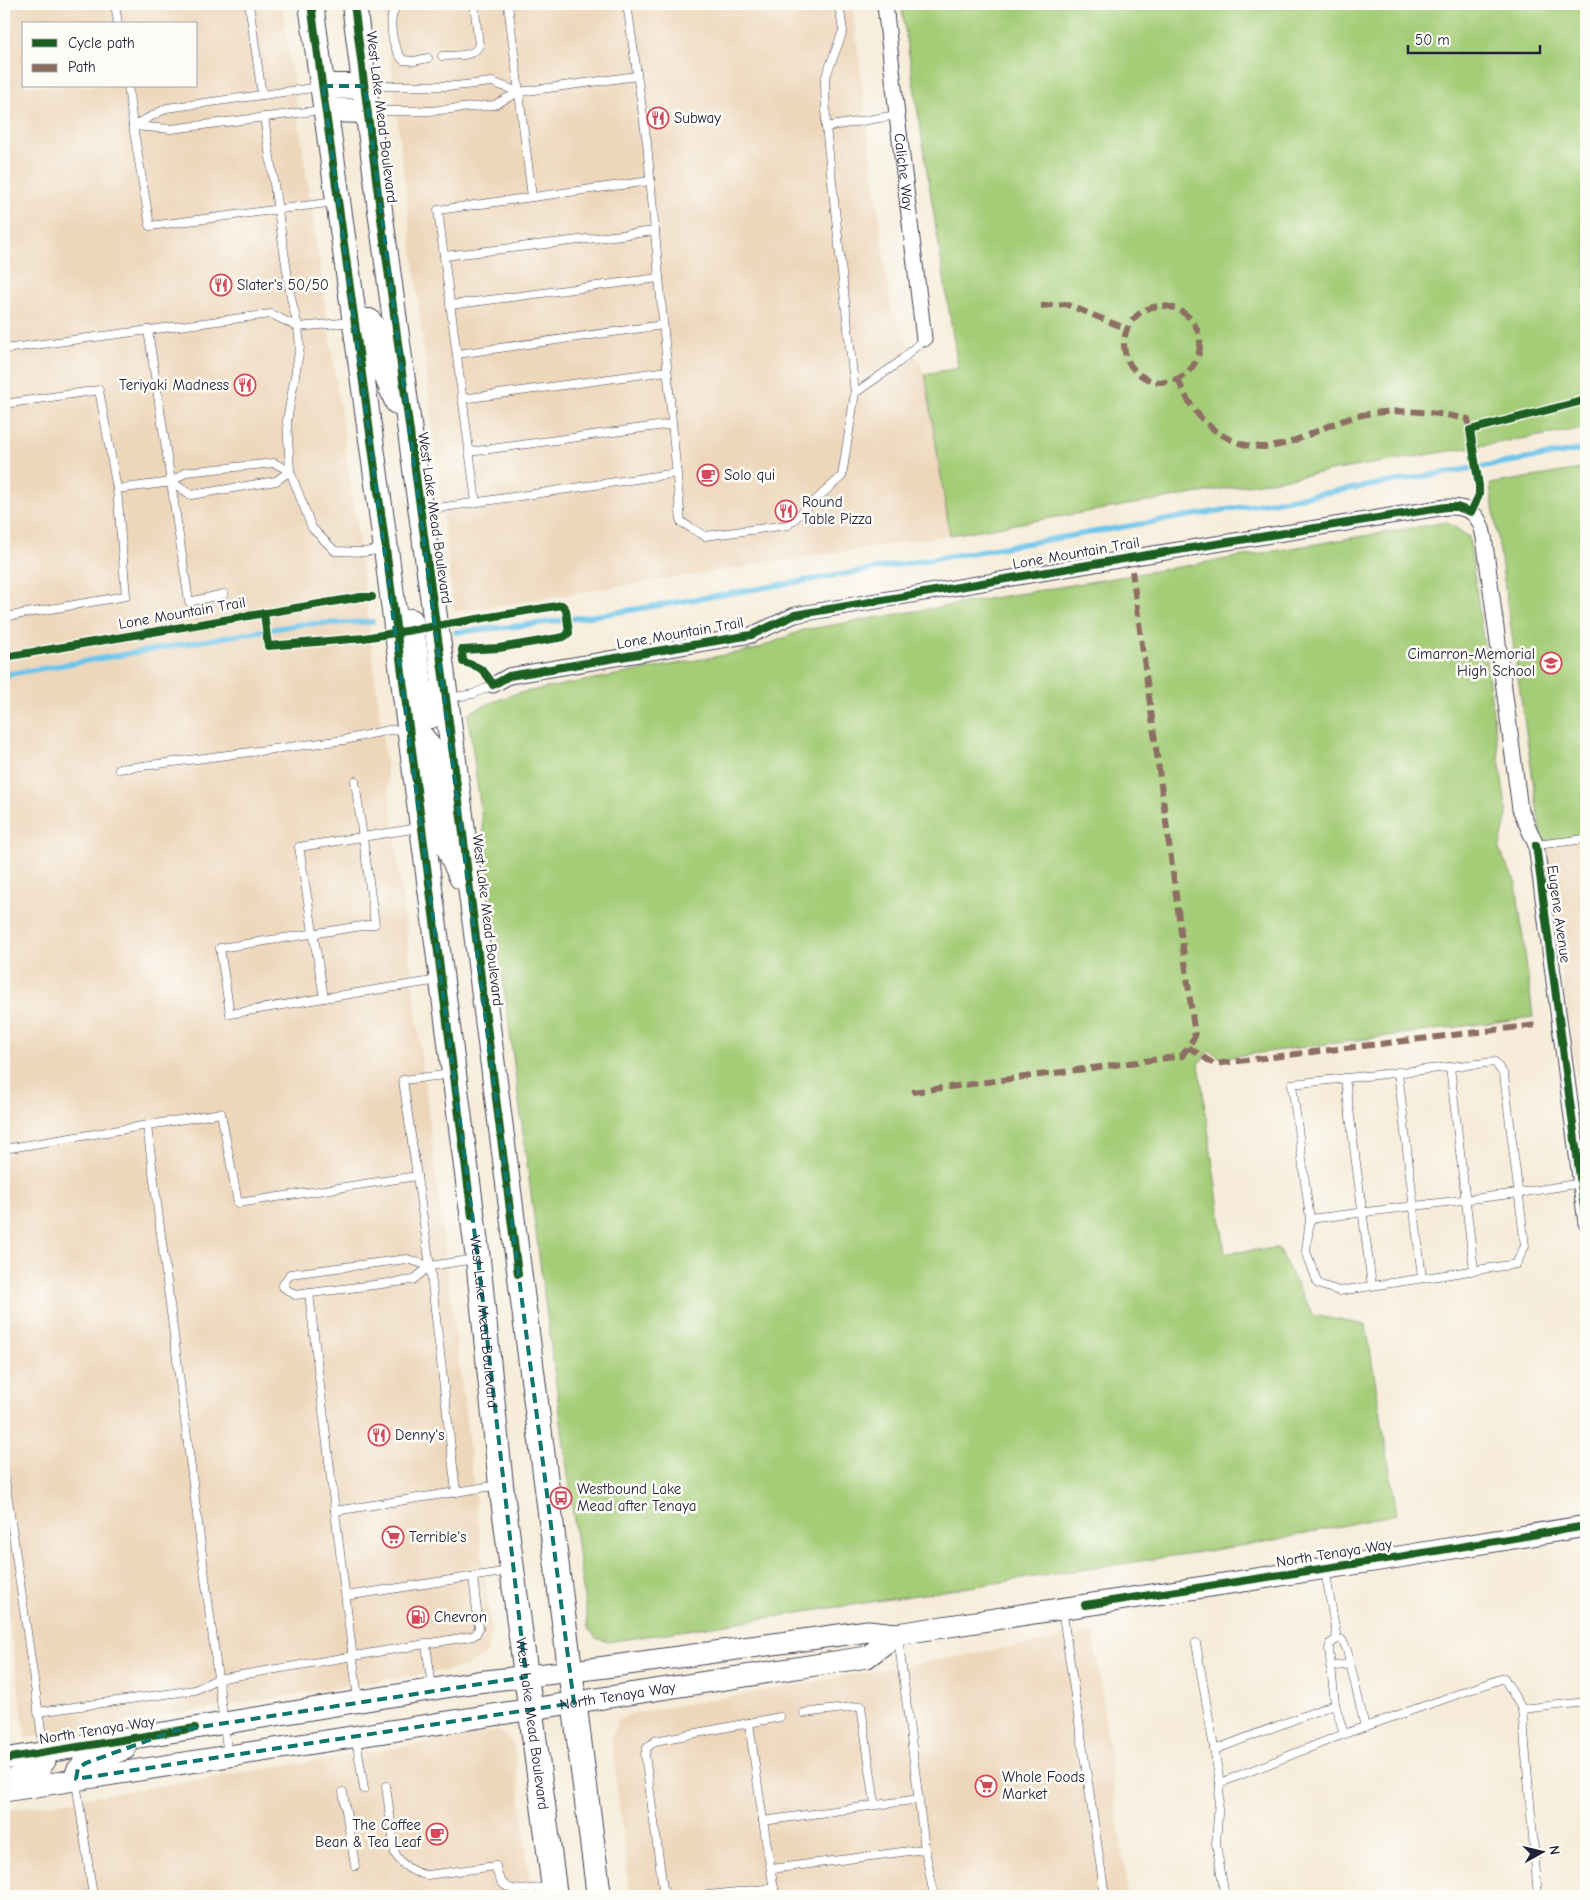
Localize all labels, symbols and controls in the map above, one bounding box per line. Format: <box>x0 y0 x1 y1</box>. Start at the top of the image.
legend <box>22 22 198 88</box>
scale bar <box>1408 22 1540 54</box>
street label: West Lake Mead Boulevard <box>363 30 401 204</box>
text: 50 m <box>1415 31 1450 49</box>
text: Cycle path <box>68 34 135 52</box>
text: Path <box>68 58 96 76</box>
restaurant icon: Subway <box>646 106 670 130</box>
place label: Subway <box>674 109 721 127</box>
street label: Caliche Way <box>890 132 917 212</box>
restaurant icon: Slater's 50/50 <box>209 273 233 297</box>
place label: Slater's 50/50 <box>237 276 329 294</box>
restaurant icon: Teriyaki Madness <box>233 373 257 397</box>
place label: Teriyaki Madness <box>119 376 229 394</box>
street label: West Lake Mead Boulevard <box>414 431 456 605</box>
cafe icon: Solo qui <box>696 463 720 487</box>
place label: Solo qui <box>724 466 775 484</box>
place label: Round Table Pizza <box>802 493 872 528</box>
restaurant icon: Round Table Pizza <box>774 499 798 523</box>
street label: Lone Mountain Trail <box>1011 533 1141 573</box>
street label: Lone Mountain Trail <box>117 593 247 633</box>
street label: Lone Mountain Trail <box>615 613 745 653</box>
place label: Cimarron-Memorial High School <box>1408 645 1535 680</box>
school or university icon: Cimarron-Memorial High School <box>1539 651 1563 675</box>
street label: West Lake Mead Boulevard <box>469 833 507 1007</box>
street label: Eugene Avenue <box>1543 864 1575 965</box>
street label: West Lake Mead Boulevard <box>466 1234 502 1409</box>
restaurant icon: Denny's <box>367 1423 391 1447</box>
place label: Denny's <box>395 1426 444 1444</box>
place label: Westbound Lake Mead after Tenaya <box>577 1480 696 1515</box>
bus stop icon: Westbound Lake Mead after Tenaya <box>549 1486 573 1510</box>
supermarket icon: Terrible's <box>381 1525 405 1549</box>
place label: Terrible's <box>409 1528 466 1546</box>
street label: North Tenaya Way <box>1275 1535 1393 1571</box>
fuel station icon: Chevron <box>406 1605 430 1629</box>
place label: Chevron <box>434 1608 487 1626</box>
street label: West Lake Mead Boulevard <box>512 1637 553 1811</box>
street label: North Tenaya Way <box>558 1678 677 1714</box>
street label: North Tenaya Way <box>38 1712 156 1748</box>
place label: Whole Foods Market <box>1002 1768 1085 1803</box>
supermarket icon: Whole Foods Market <box>974 1774 998 1798</box>
place label: The Coffee Bean & Tea Leaf <box>315 1816 422 1851</box>
cafe icon: The Coffee Bean & Tea Leaf <box>425 1822 449 1846</box>
north arrow <box>1518 1828 1568 1878</box>
text: N <box>1545 1845 1563 1856</box>

